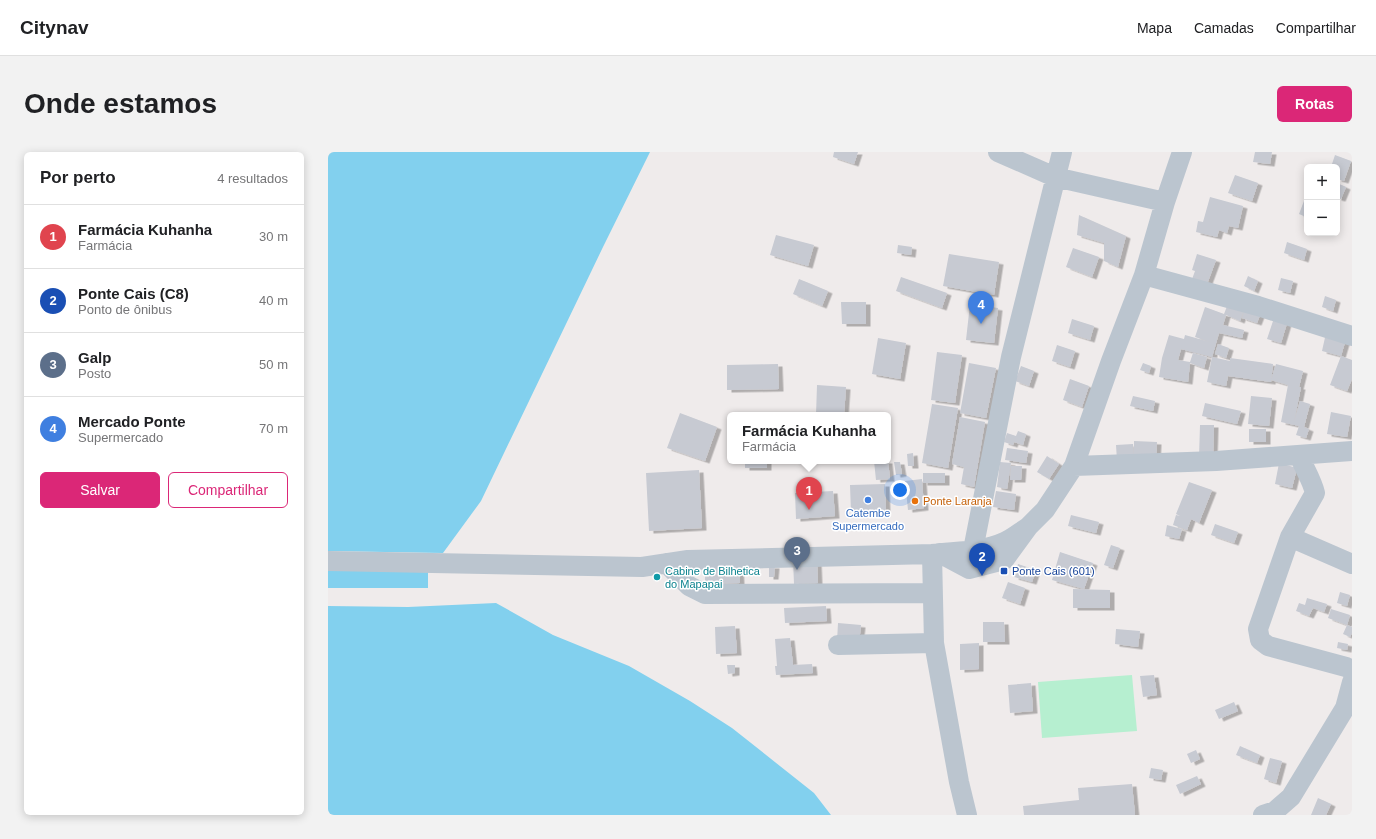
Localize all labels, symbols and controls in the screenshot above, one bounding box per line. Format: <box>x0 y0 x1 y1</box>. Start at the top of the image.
text: Citynav <box>20 17 89 38</box>
text: Mapa <box>1137 20 1172 36</box>
text: Camadas <box>1194 20 1254 36</box>
text: Compartilhar <box>1276 20 1356 36</box>
button: Rotas <box>1277 86 1352 122</box>
text: Onde estamos <box>24 88 217 119</box>
map controls <box>1304 164 1340 236</box>
button: + <box>1304 164 1340 200</box>
text: Por perto <box>40 168 116 187</box>
text: 4 resultados <box>217 171 288 186</box>
button: − <box>1304 200 1340 236</box>
text: Farmácia Kuhanha <box>78 221 212 238</box>
text: 1 <box>49 229 57 244</box>
text: 30 m <box>259 229 288 244</box>
text: Farmácia <box>78 238 132 253</box>
text: Ponte Cais (C8) <box>78 285 189 302</box>
pin: 4 <box>968 291 994 324</box>
text: 2 <box>49 293 57 308</box>
text: 40 m <box>259 293 288 308</box>
text: Ponto de ônibus <box>78 302 172 317</box>
text: Galp <box>78 349 111 366</box>
text: 3 <box>49 357 57 372</box>
text: 50 m <box>259 357 288 372</box>
text: Posto <box>78 366 111 381</box>
popup <box>727 412 891 464</box>
text: Mercado Ponte <box>78 413 186 430</box>
text: 4 <box>49 421 57 436</box>
text: 70 m <box>259 421 288 436</box>
text: Farmácia Kuhanha <box>742 422 876 439</box>
text: Supermercado <box>78 430 163 445</box>
text: Farmácia <box>742 439 796 454</box>
button: Salvar <box>40 472 160 508</box>
button: Compartilhar <box>168 472 288 508</box>
pin: 1 <box>796 477 822 510</box>
your location <box>890 480 910 500</box>
marker: Catembe Supermercado <box>863 495 873 505</box>
place label: Ponte Laranja <box>923 495 992 507</box>
marker: Ponte Laranja <box>910 496 920 506</box>
place label: Catembe Supermercado <box>832 507 904 532</box>
pin: 3 <box>784 537 810 570</box>
pin: 2 <box>969 543 995 576</box>
place label: Cabine de Bilhetica do Mapapai <box>665 565 761 590</box>
place label: Ponte Cais (601) <box>1012 565 1095 577</box>
marker: Ponte Cais (601) <box>999 566 1009 576</box>
marker: Cabine de Bilhetica do Mapapai <box>652 572 662 582</box>

